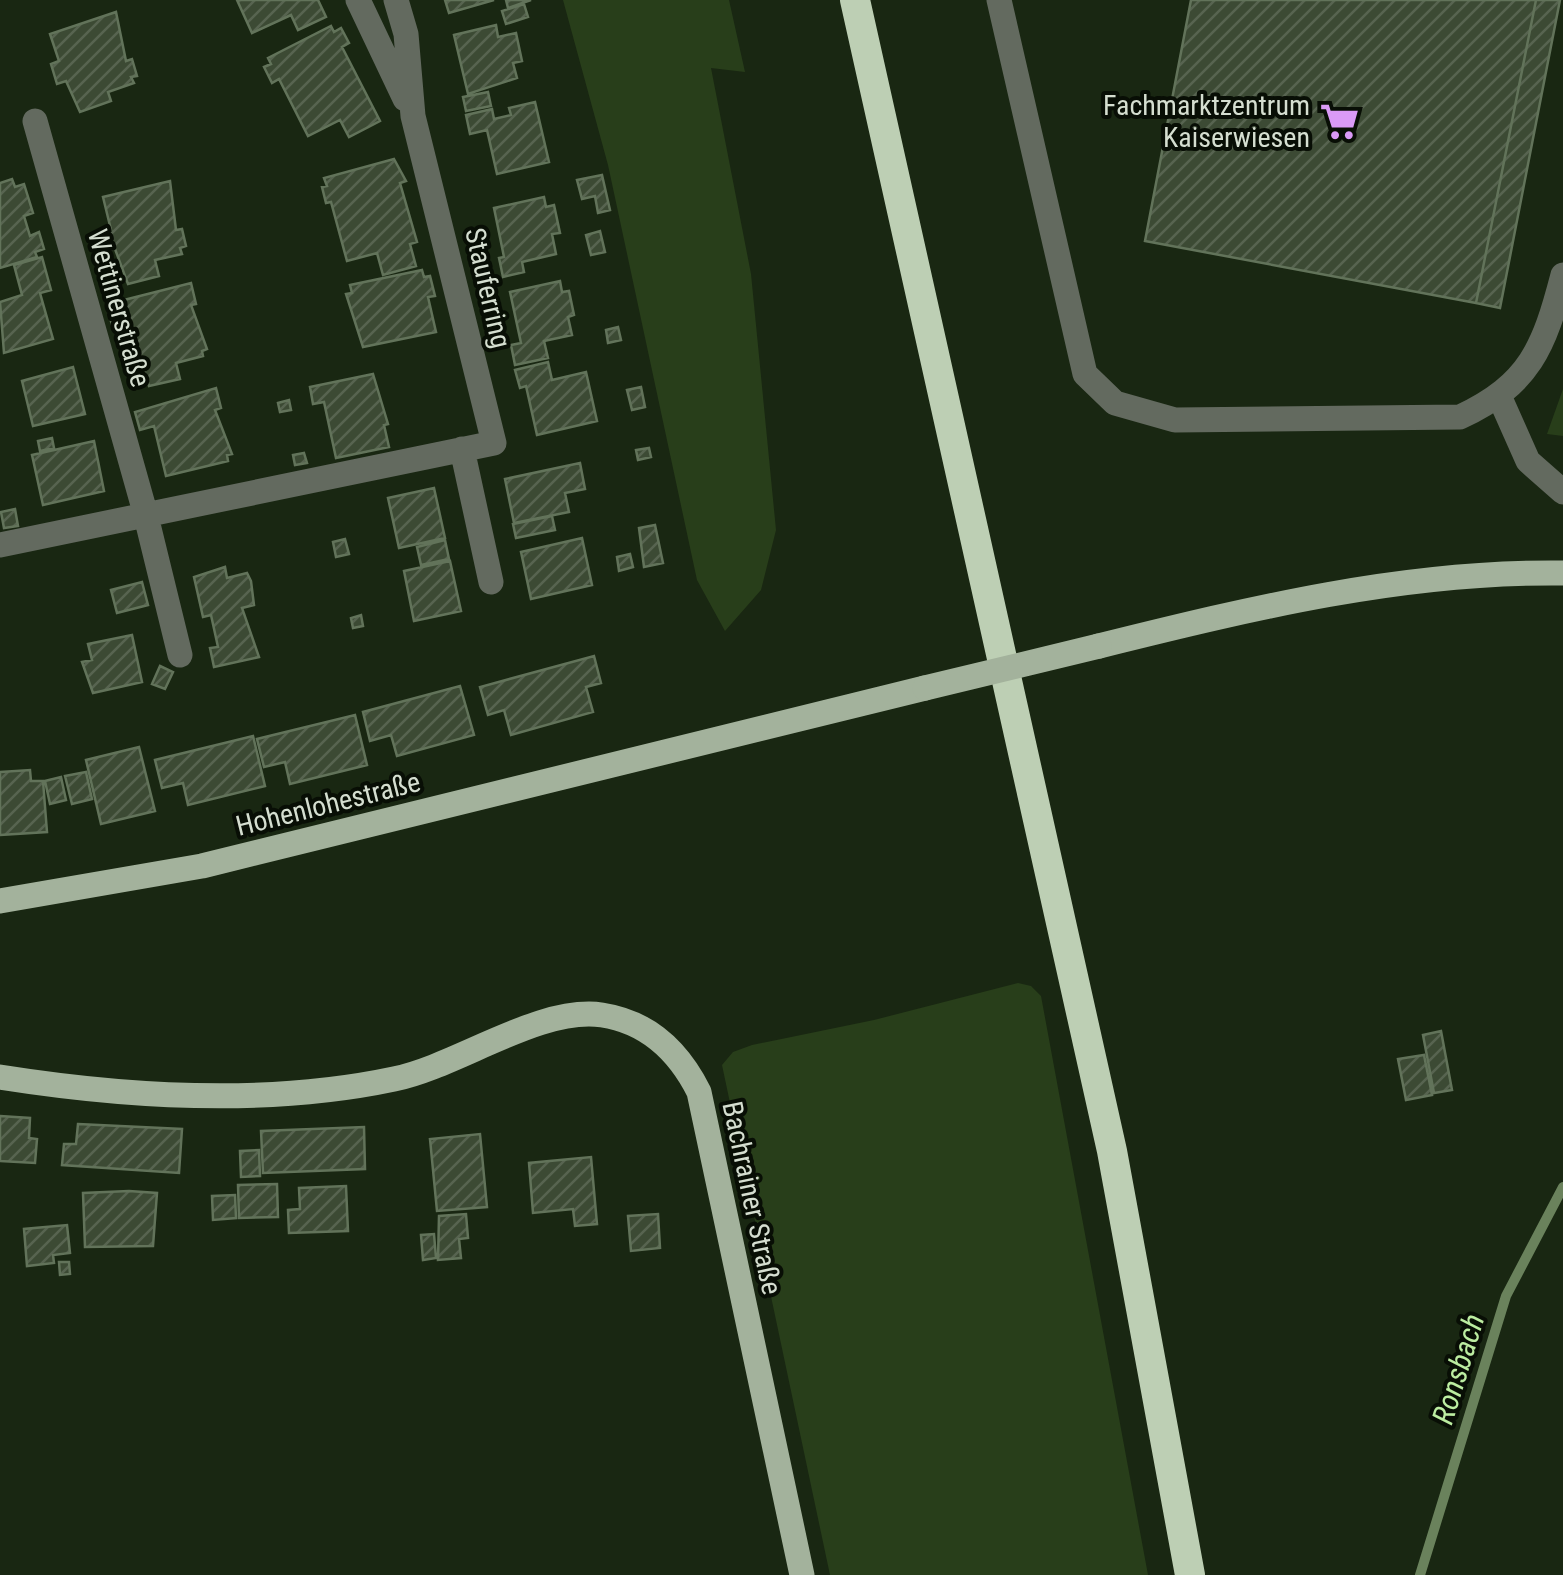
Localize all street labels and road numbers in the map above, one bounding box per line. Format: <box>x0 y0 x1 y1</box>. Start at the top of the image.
street label: Wettinerstraße <box>81 225 157 391</box>
street label: Stauferring <box>458 225 518 351</box>
street label: Hohenlohestraße <box>232 765 424 843</box>
street label: Bachrainer Straße <box>715 1098 789 1298</box>

